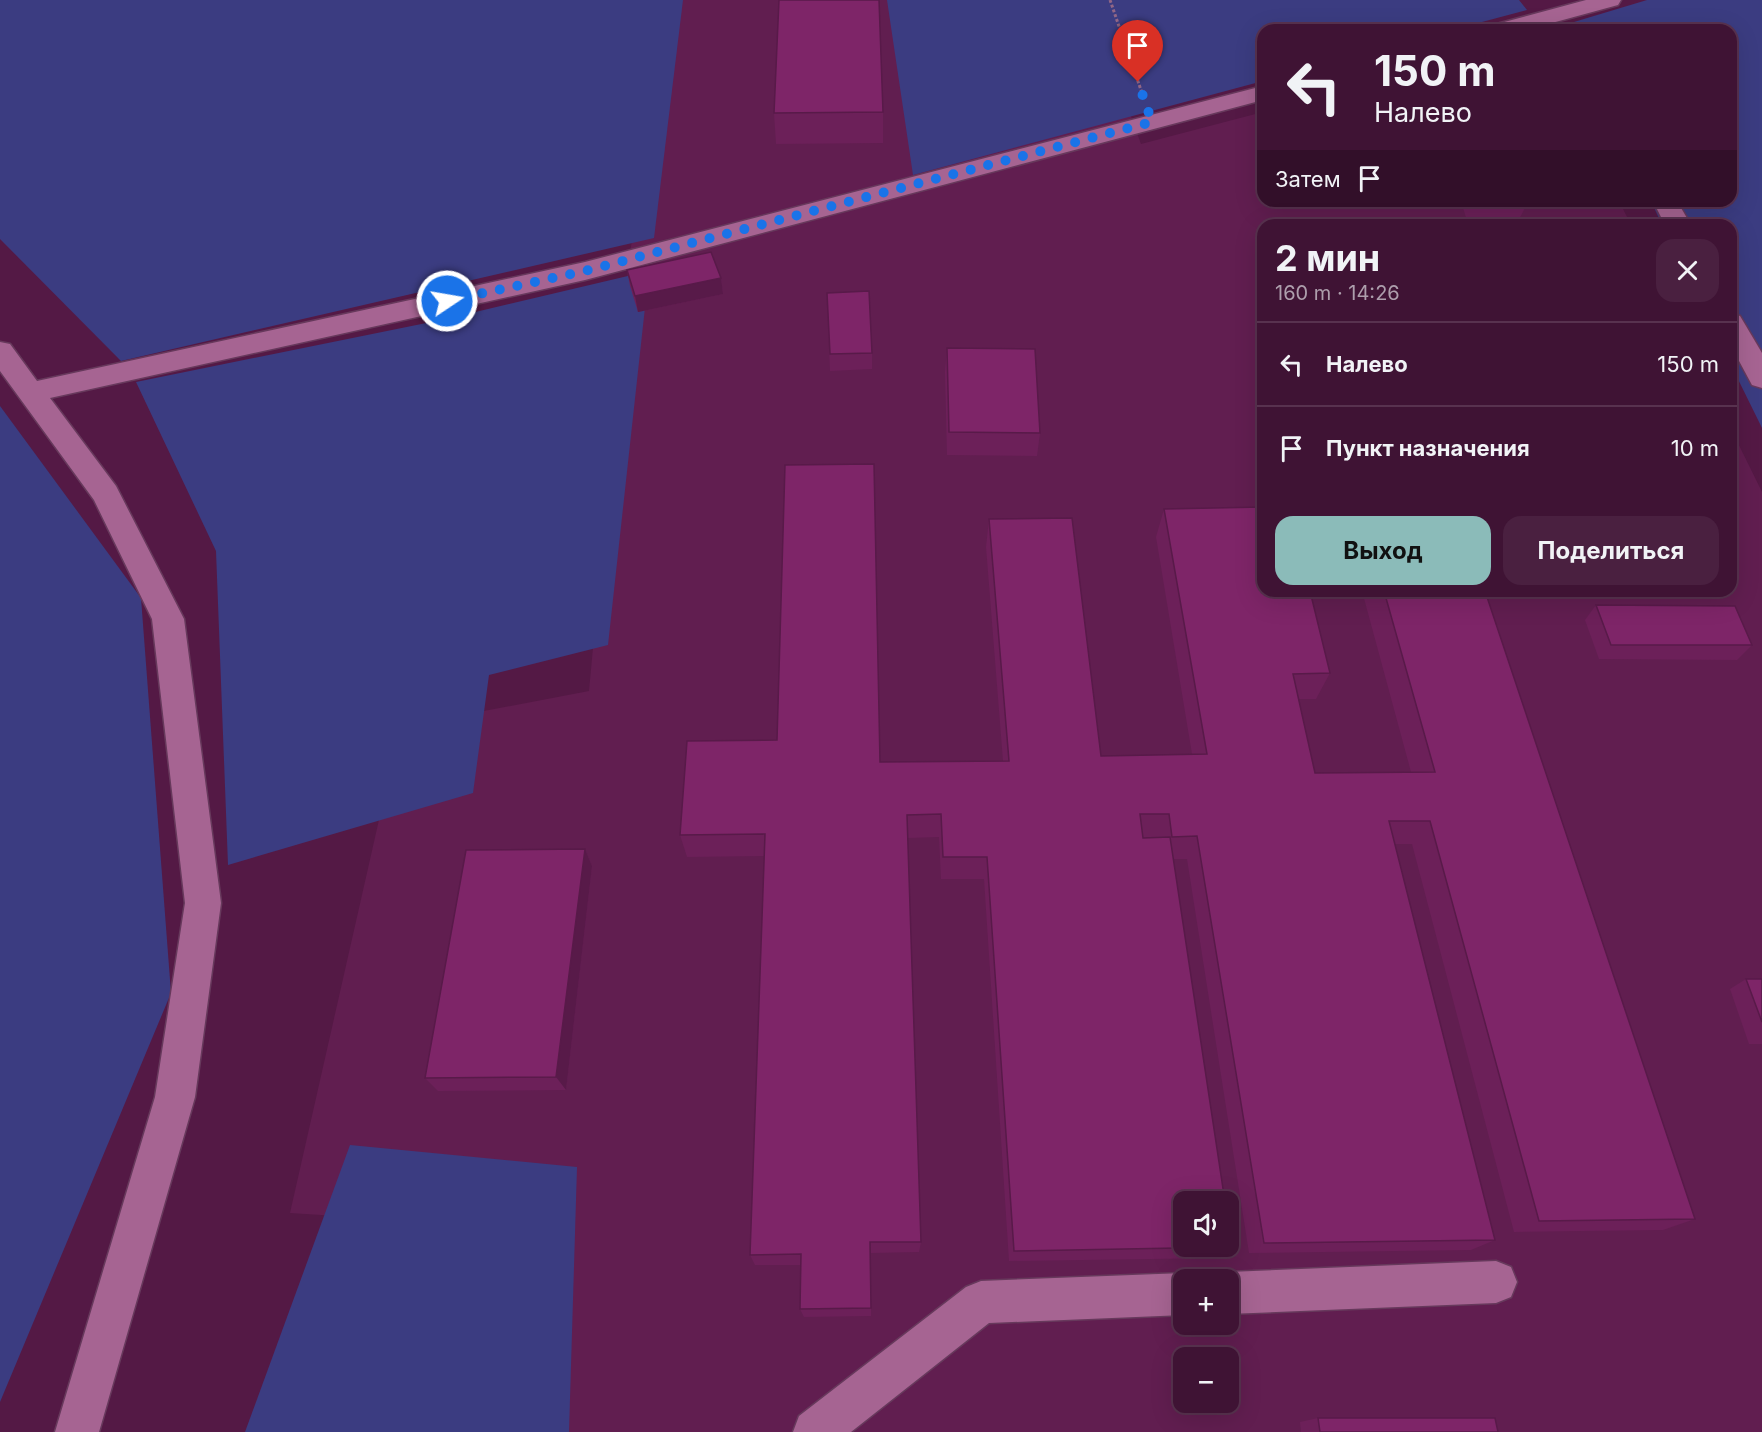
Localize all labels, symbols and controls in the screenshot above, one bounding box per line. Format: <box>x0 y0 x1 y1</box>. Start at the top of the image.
pin <box>1112 20 1163 82</box>
icon: arrive <box>1121 29 1154 62</box>
text: 150 m <box>1374 45 1496 96</box>
icon: left <box>1275 48 1353 126</box>
text: Налево <box>1374 96 1472 129</box>
icon: arrive <box>1353 162 1386 195</box>
text: Затем <box>1275 166 1341 192</box>
text: 2 мин <box>1275 236 1380 280</box>
button: close <box>1656 239 1719 302</box>
position arrow <box>415 269 479 333</box>
text: 160 m · 14:26 <box>1275 281 1400 305</box>
icon: left <box>1275 348 1308 381</box>
text: Налево <box>1326 351 1408 377</box>
text: 150 m <box>1657 351 1719 377</box>
icon: arrive <box>1275 432 1308 465</box>
text: Пункт назначения <box>1326 435 1530 461</box>
text: 10 m <box>1671 435 1719 461</box>
button: Выход <box>1275 516 1491 585</box>
button: Поделиться <box>1503 516 1719 585</box>
map controls <box>1173 1191 1239 1413</box>
button: sound <box>1173 1191 1239 1257</box>
button: + <box>1173 1269 1239 1335</box>
button: − <box>1173 1347 1239 1413</box>

